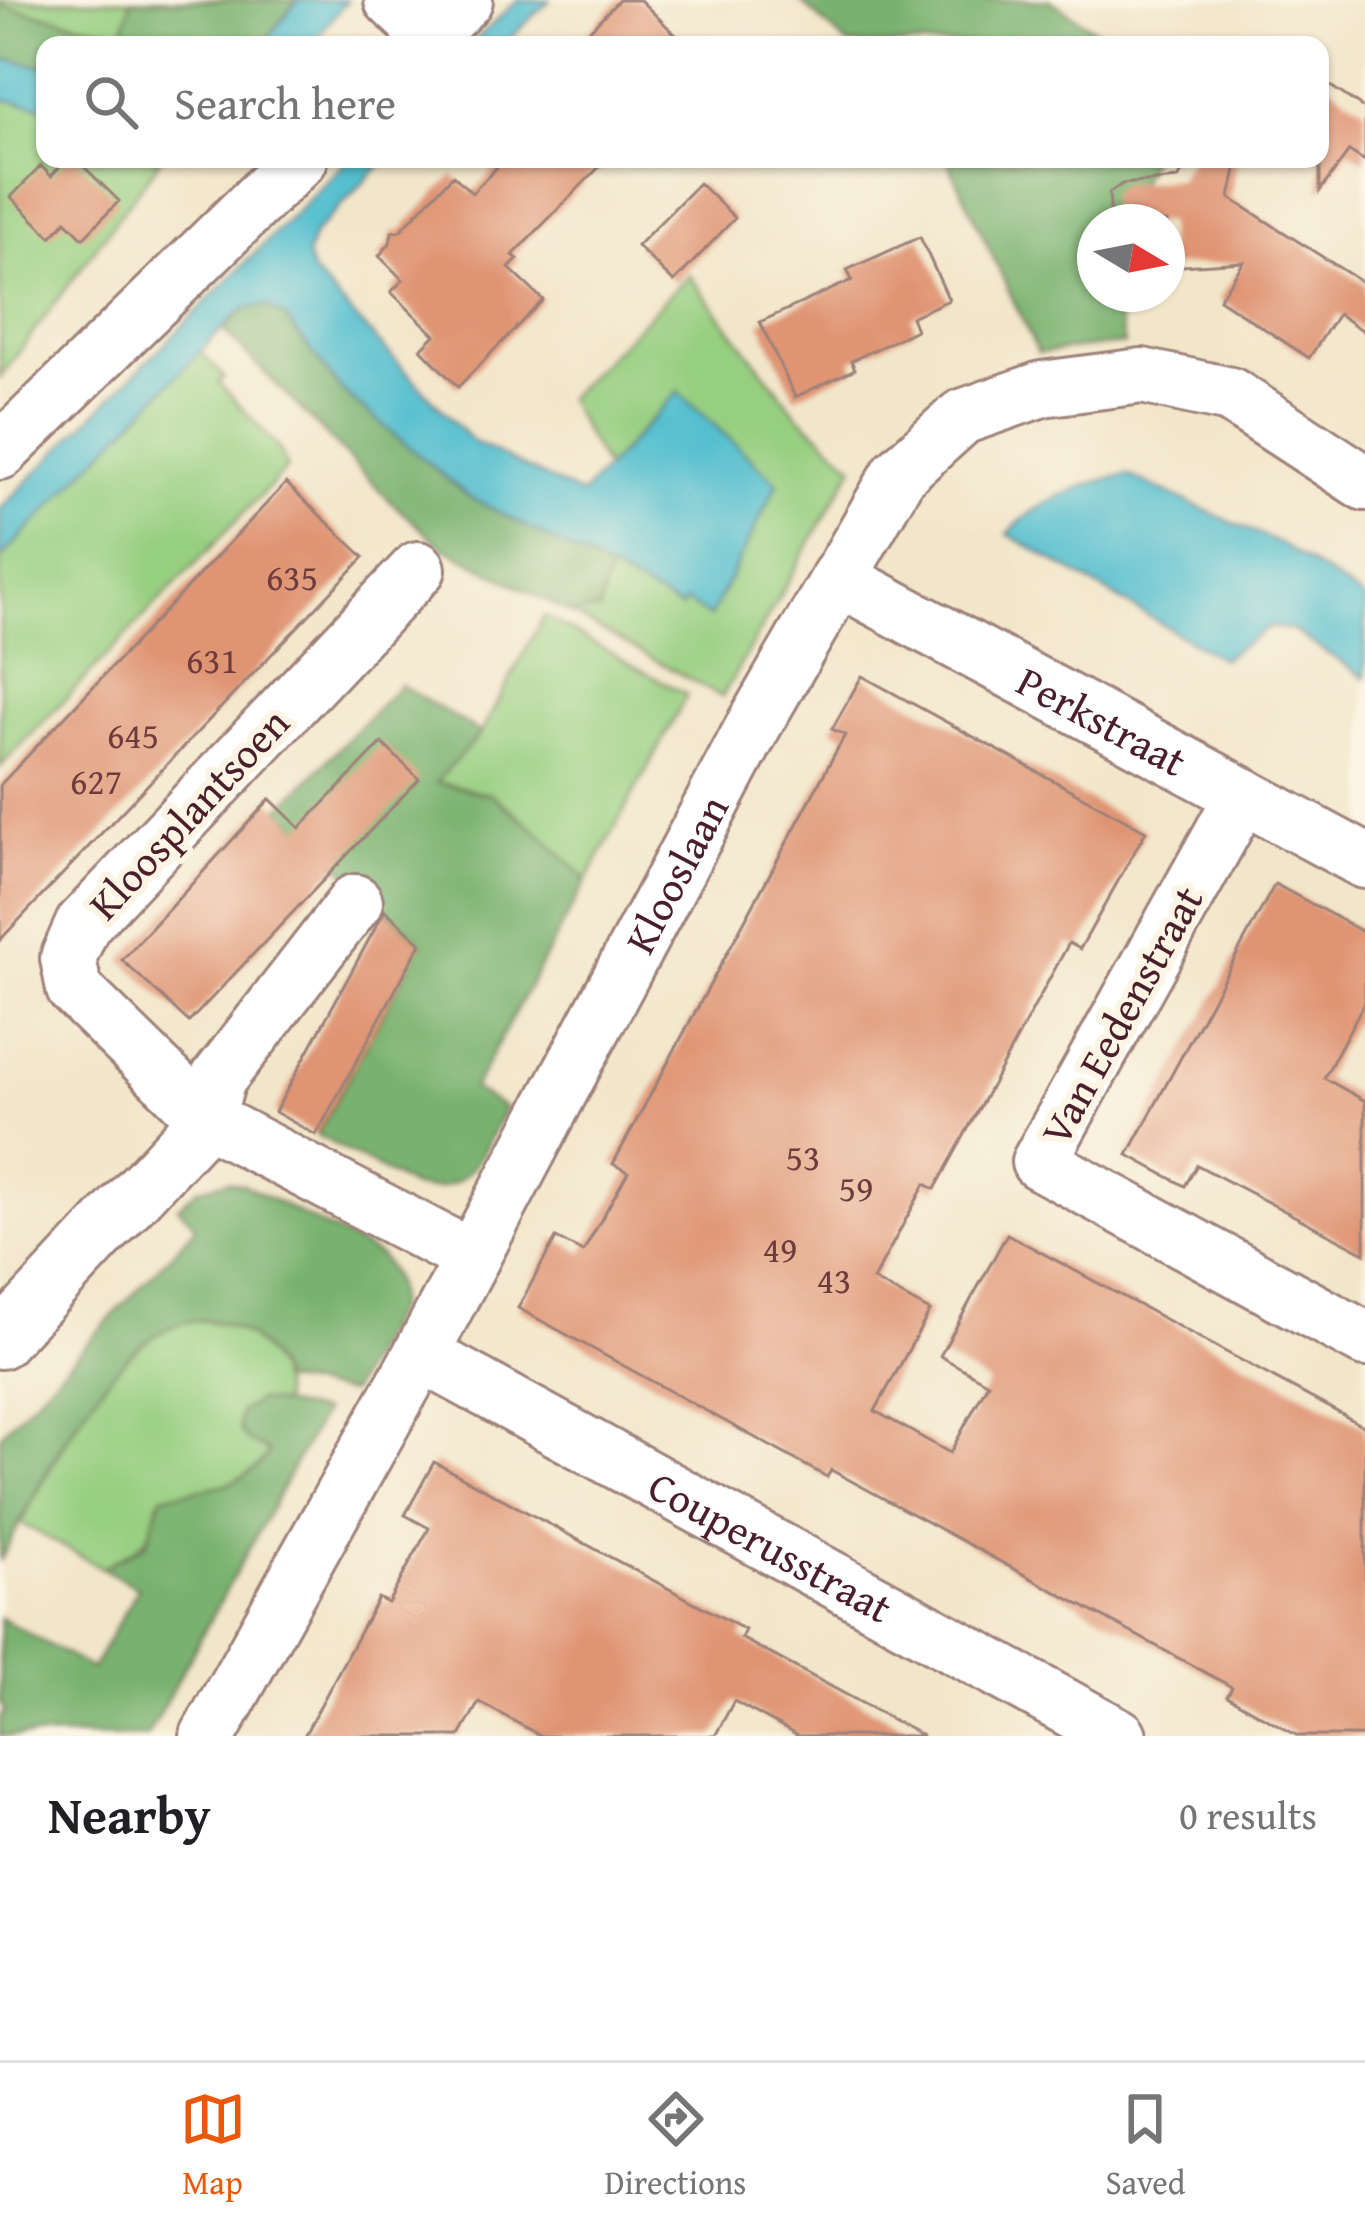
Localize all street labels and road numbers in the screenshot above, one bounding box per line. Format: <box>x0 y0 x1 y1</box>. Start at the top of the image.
street label: Perkstraat <box>1007 650 1198 790</box>
street label: Kloosplantsoen <box>74 693 303 933</box>
street label: Klooslaan <box>608 783 743 964</box>
street label: Van Eedenstraat <box>1025 874 1217 1155</box>
street label: Couperusstraat <box>638 1454 904 1637</box>

